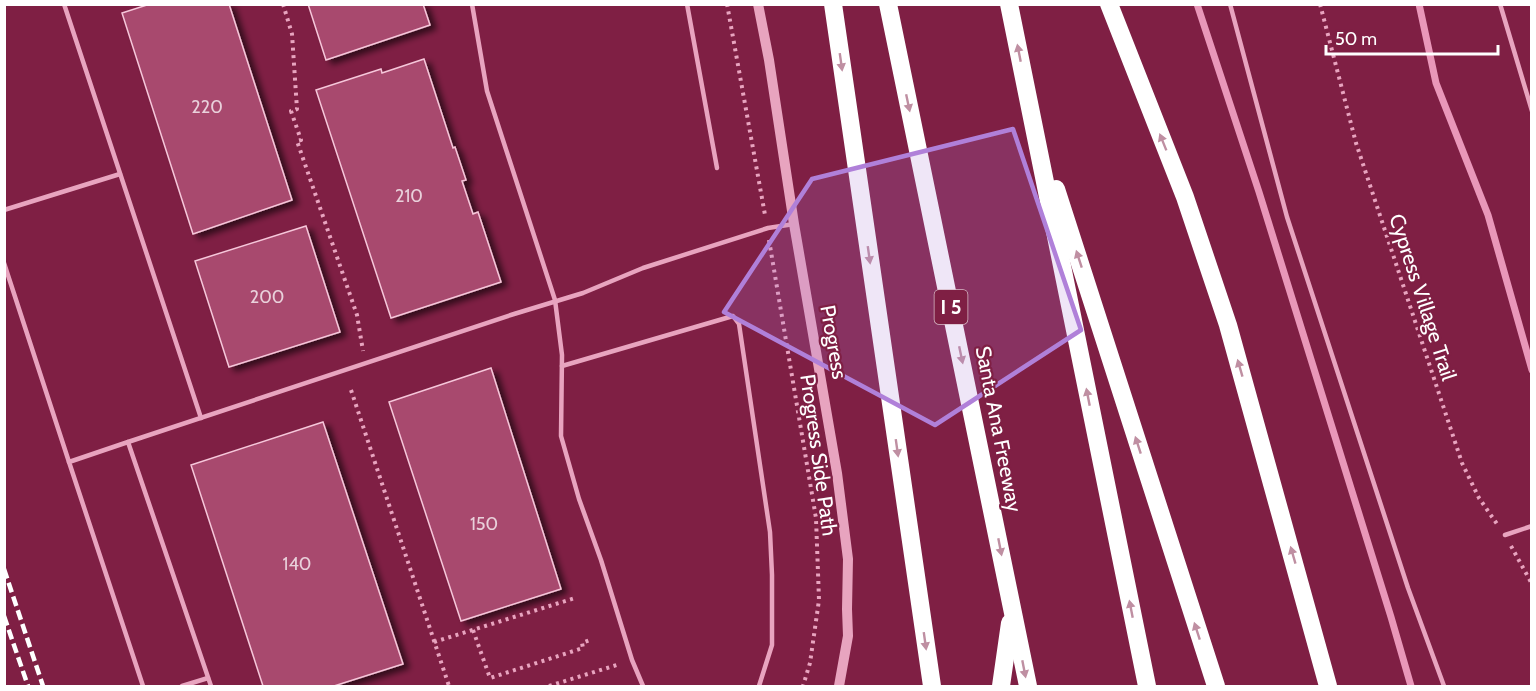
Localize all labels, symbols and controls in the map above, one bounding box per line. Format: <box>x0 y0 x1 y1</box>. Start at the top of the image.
scale bar <box>1326 18 1498 56</box>
text: 50 m <box>1335 28 1377 50</box>
one-way arrow <box>1014 43 1023 62</box>
one-way arrow <box>837 53 846 72</box>
one-way arrow <box>904 94 914 112</box>
house number: 220 <box>191 96 223 118</box>
one-way arrow <box>1158 133 1168 151</box>
house number: 210 <box>395 185 423 207</box>
street label: Cypress Village Trail <box>1384 211 1462 384</box>
one-way arrow <box>865 246 874 265</box>
one-way arrow <box>1073 250 1083 268</box>
house number: 200 <box>250 286 284 308</box>
road number: I 5 <box>934 290 968 324</box>
street label: Progress <box>815 303 853 381</box>
street label: Santa Ana Freeway <box>971 344 1027 515</box>
one-way arrow <box>957 346 966 365</box>
one-way arrow <box>1235 358 1244 376</box>
street label: Progress Side Path <box>795 372 843 538</box>
one-way arrow <box>1083 387 1092 406</box>
one-way arrow <box>1133 436 1142 454</box>
one-way arrow <box>893 439 902 458</box>
house number: 150 <box>470 513 498 535</box>
one-way arrow <box>996 537 1005 556</box>
one-way arrow <box>1287 546 1297 564</box>
house number: 140 <box>283 553 311 575</box>
one-way arrow <box>1126 599 1135 618</box>
one-way arrow <box>1192 622 1201 640</box>
one-way arrow <box>921 632 930 651</box>
one-way arrow <box>1020 659 1029 678</box>

